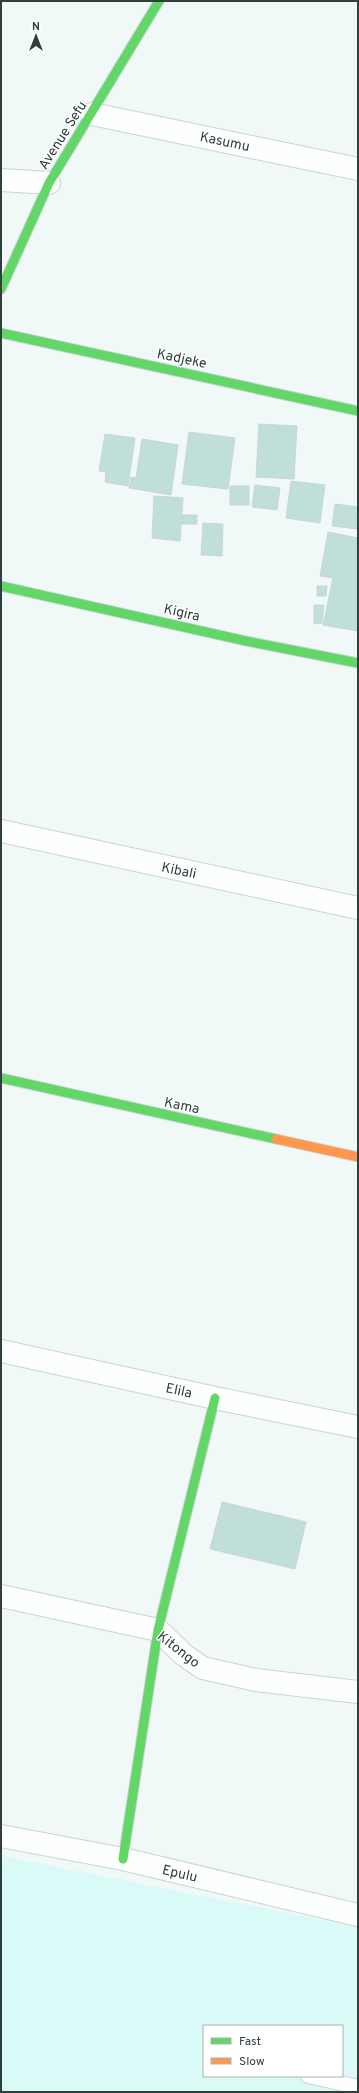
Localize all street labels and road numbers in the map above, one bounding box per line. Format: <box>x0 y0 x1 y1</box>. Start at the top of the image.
street label: Avenue Sefu <box>35 98 91 173</box>
street label: Kasumu <box>198 129 251 156</box>
street label: Kadjeke <box>155 346 208 373</box>
street label: Kigira <box>162 601 201 626</box>
street label: Kibali <box>160 859 198 883</box>
street label: Kama <box>162 1094 201 1119</box>
street label: Elila <box>164 1380 193 1403</box>
street label: Kitongo <box>153 1628 203 1672</box>
street label: Epulu <box>160 1862 199 1887</box>

